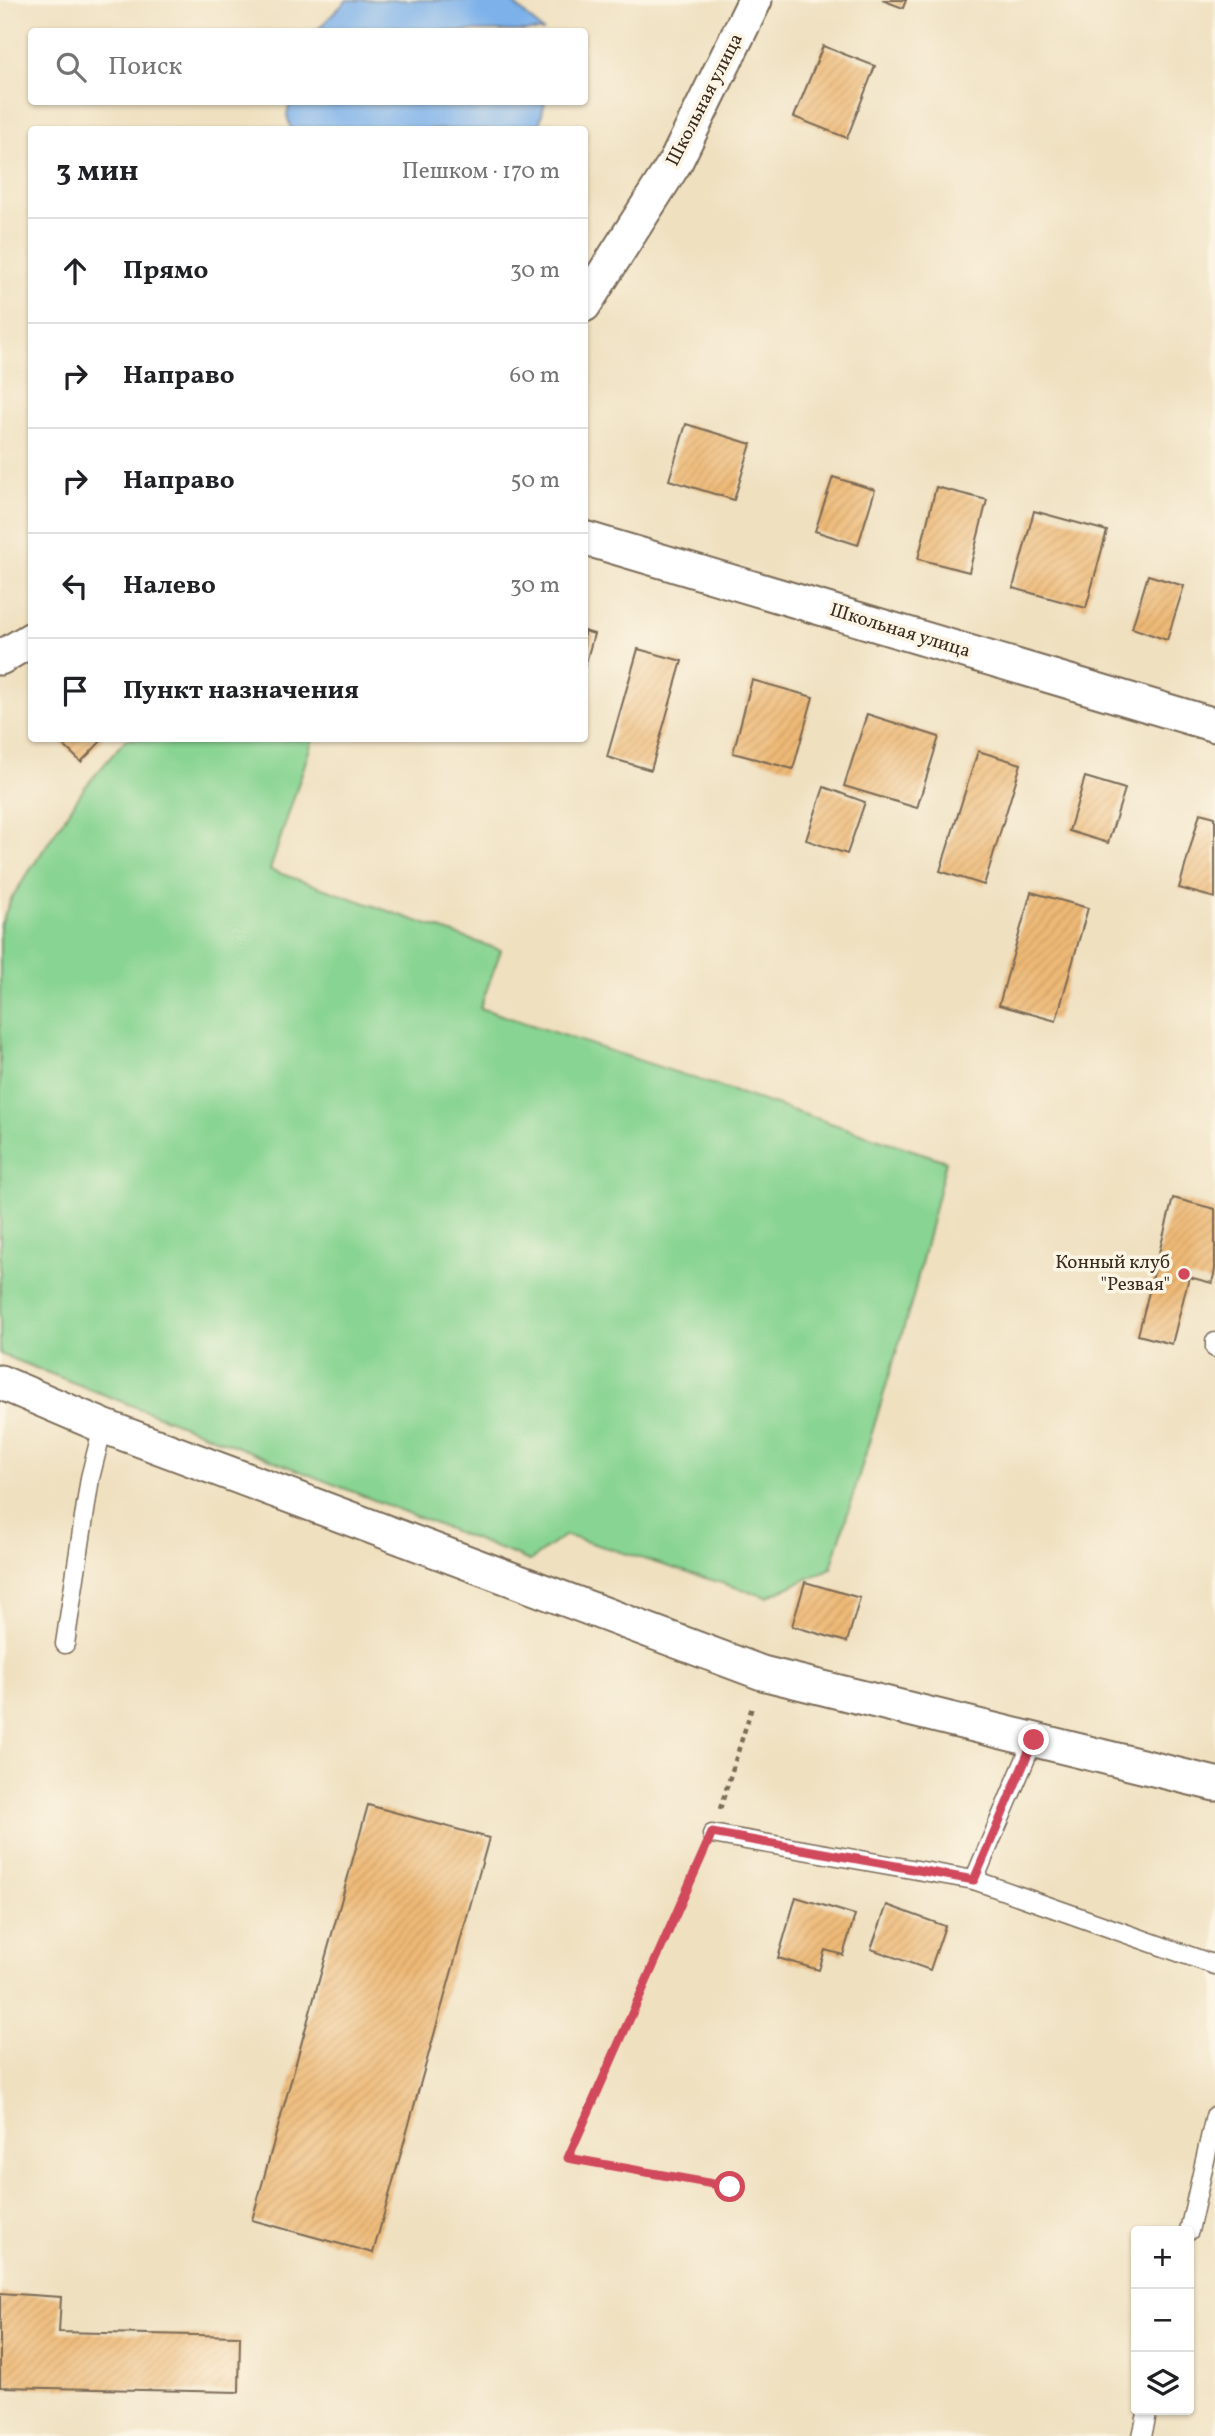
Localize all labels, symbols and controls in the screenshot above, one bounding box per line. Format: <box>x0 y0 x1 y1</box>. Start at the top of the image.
search box <box>28 28 588 105</box>
street label: Школьная улица <box>660 29 750 171</box>
icon: search <box>52 48 90 86</box>
text: Поиск <box>108 49 182 85</box>
text: 3 мин <box>56 151 139 193</box>
text: Пешком · 170 m <box>402 156 560 188</box>
icon: ahead <box>56 252 94 290</box>
text: Прямо <box>123 253 208 289</box>
text: 30 m <box>510 255 560 287</box>
icon: right <box>56 357 94 395</box>
text: Направо <box>123 358 235 394</box>
text: 60 m <box>510 360 560 392</box>
icon: right <box>56 462 94 500</box>
text: Направо <box>123 463 235 499</box>
text: 50 m <box>511 465 560 497</box>
icon: left <box>56 567 94 605</box>
text: Налево <box>123 568 216 604</box>
text: 30 m <box>510 570 560 602</box>
street label: Школьная улица <box>826 597 974 665</box>
icon: arrive <box>56 672 94 710</box>
text: Пункт назначения <box>123 673 359 709</box>
place label: Конный клуб "Резвая" <box>1055 1250 1170 1298</box>
marker: Конный клуб "Резвая" <box>1176 1266 1192 1282</box>
route end <box>1018 1724 1049 1755</box>
route start <box>714 2171 745 2202</box>
map controls <box>1131 2226 1194 2415</box>
button: + <box>1131 2226 1194 2289</box>
button: − <box>1131 2289 1194 2352</box>
button: layers <box>1131 2352 1194 2415</box>

